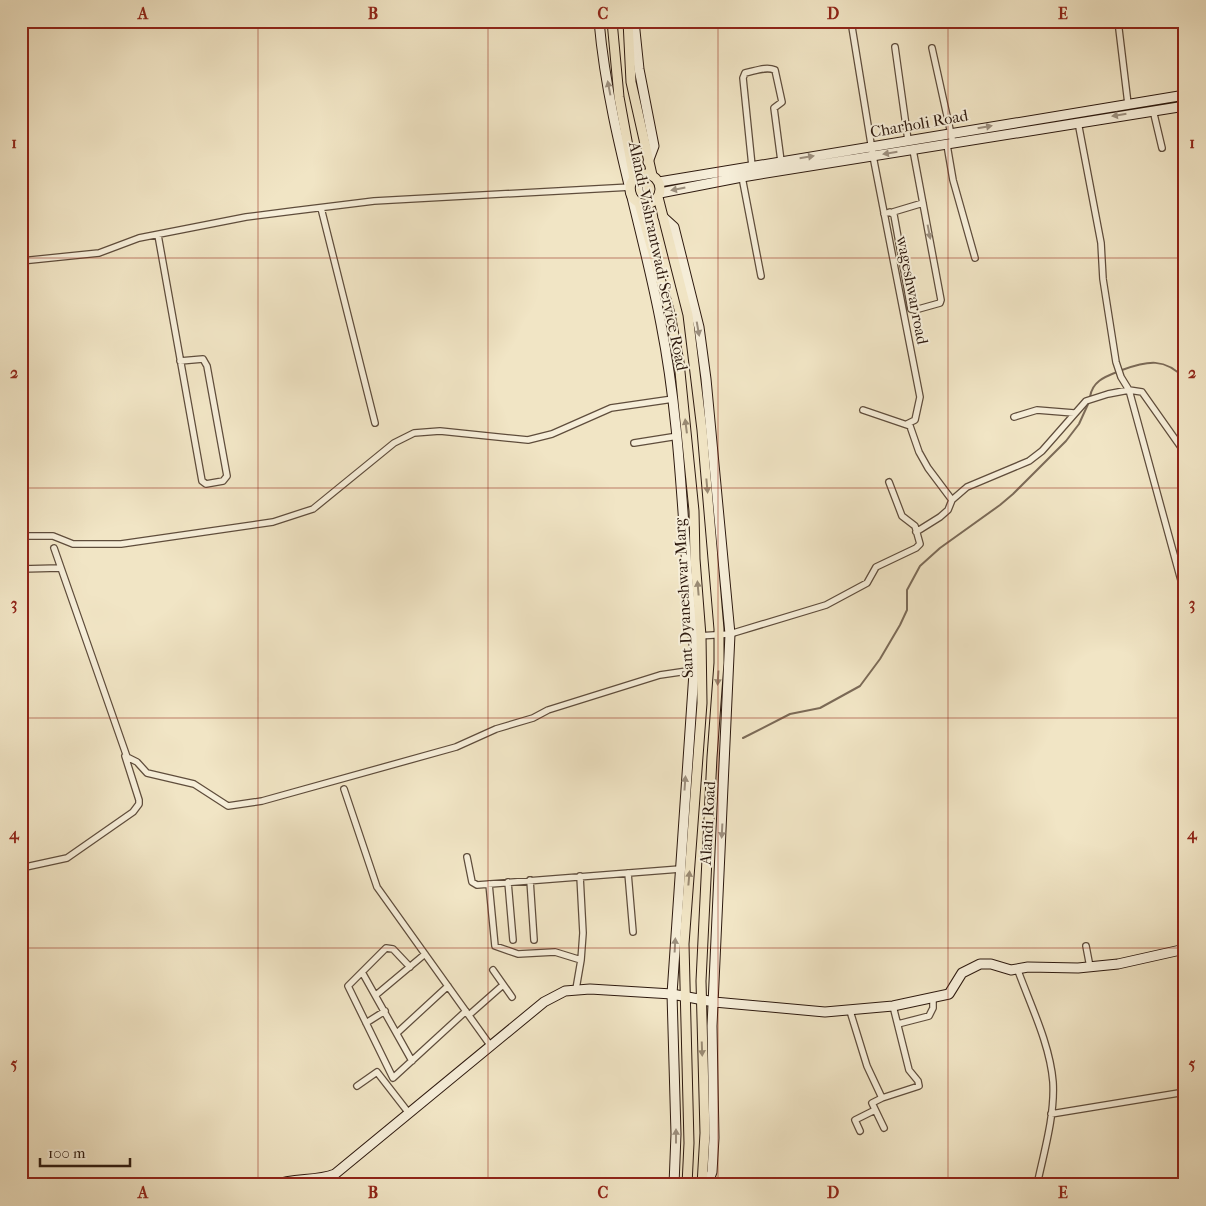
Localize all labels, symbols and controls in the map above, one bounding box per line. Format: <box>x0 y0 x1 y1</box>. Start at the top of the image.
text: A <box>137 4 149 23</box>
text: B <box>368 4 378 23</box>
text: C <box>598 4 609 23</box>
text: D <box>827 4 839 23</box>
text: E <box>1058 4 1068 23</box>
one-way arrow <box>604 79 612 95</box>
street label: Charholi Road <box>869 105 970 141</box>
one-way arrow <box>1111 112 1127 120</box>
one-way arrow <box>977 123 993 131</box>
text: 1 <box>11 133 17 152</box>
text: 1 <box>1189 133 1195 152</box>
street label: Alandi-Vishrantwadi Service Road <box>625 139 692 373</box>
one-way arrow <box>881 150 897 158</box>
one-way arrow <box>799 153 815 161</box>
one-way arrow <box>670 185 685 193</box>
one-way arrow <box>925 225 933 241</box>
street label: wageshwar road <box>892 233 932 346</box>
one-way arrow <box>695 321 703 337</box>
text: 2 <box>10 363 18 382</box>
text: 2 <box>1188 363 1196 382</box>
one-way arrow <box>682 417 690 433</box>
one-way arrow <box>704 478 712 494</box>
street label: Sant Dyaneshwar Marg <box>670 517 697 678</box>
one-way arrow <box>694 579 702 595</box>
text: 3 <box>11 594 17 614</box>
text: 3 <box>1189 594 1195 614</box>
one-way arrow <box>714 670 722 686</box>
one-way arrow <box>682 775 690 791</box>
street label: Alandi Road <box>696 780 719 866</box>
one-way arrow <box>717 823 725 839</box>
text: 4 <box>8 824 20 844</box>
text: 4 <box>1186 824 1198 844</box>
one-way arrow <box>685 870 693 886</box>
one-way arrow <box>671 937 679 953</box>
one-way arrow <box>699 1041 707 1057</box>
text: 5 <box>11 1054 18 1073</box>
text: 5 <box>1189 1054 1196 1073</box>
one-way arrow <box>672 1128 680 1144</box>
scale bar <box>40 1136 130 1168</box>
text: 100 m <box>48 1144 86 1162</box>
text: A <box>137 1183 149 1202</box>
text: B <box>368 1183 378 1202</box>
text: C <box>598 1183 609 1202</box>
text: D <box>827 1183 839 1202</box>
text: E <box>1058 1183 1068 1202</box>

